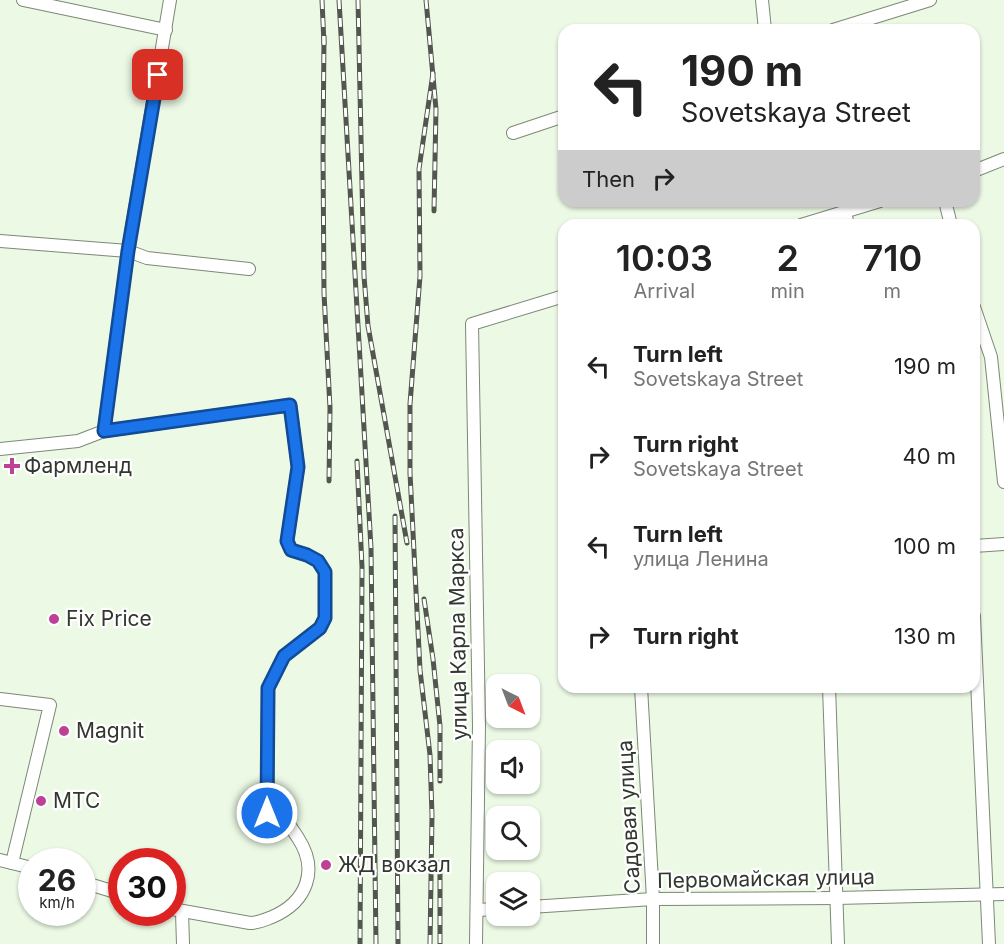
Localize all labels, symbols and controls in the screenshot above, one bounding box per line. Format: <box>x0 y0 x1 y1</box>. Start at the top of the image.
text: 190 m <box>681 45 803 96</box>
icon: left <box>582 48 660 126</box>
pin <box>132 49 183 100</box>
icon: arrive <box>141 58 174 91</box>
text: Sovetskaya Street <box>681 96 911 129</box>
icon: right <box>647 162 680 195</box>
text: Then <box>582 166 635 192</box>
text: 10:03 <box>616 236 713 280</box>
text: 2 <box>776 236 799 280</box>
text: 710 <box>863 236 922 280</box>
text: Arrival <box>634 279 695 303</box>
text: min <box>771 279 805 303</box>
text: m <box>884 279 901 303</box>
text: Turn left <box>633 341 723 367</box>
icon: left <box>582 350 615 383</box>
text: 190 m <box>894 353 956 379</box>
text: Sovetskaya Street <box>633 367 803 391</box>
text: Turn right <box>633 431 739 457</box>
icon: right <box>582 440 615 473</box>
text: 40 m <box>902 443 956 469</box>
place label: Фармленд <box>24 453 132 478</box>
text: Sovetskaya Street <box>633 457 803 481</box>
marker: Фармленд <box>5 459 19 473</box>
text: Turn left <box>633 521 723 547</box>
street label: улица Карла Маркса <box>443 527 472 741</box>
icon: left <box>582 530 615 563</box>
text: 100 m <box>894 533 956 559</box>
text: улица Ленина <box>633 547 769 571</box>
place label: Fix Price <box>66 606 152 631</box>
marker: Fix Price <box>47 612 61 626</box>
icon: right <box>582 620 615 653</box>
text: Turn right <box>633 623 739 649</box>
text: 130 m <box>894 623 956 649</box>
north arrow <box>486 674 540 728</box>
map controls <box>486 674 540 926</box>
place label: Magnit <box>76 718 144 743</box>
marker: Magnit <box>57 724 71 738</box>
button: sound <box>486 740 540 794</box>
street label: Садовая улица <box>612 740 645 894</box>
position arrow <box>235 781 299 845</box>
place label: МТС <box>53 788 100 813</box>
marker: МТС <box>34 794 48 808</box>
button: search <box>486 806 540 860</box>
speed limit sign: 30 <box>108 848 186 926</box>
place label: ЖД вокзал <box>338 852 451 877</box>
marker: ЖД вокзал <box>319 858 333 872</box>
text: 26 <box>38 862 76 898</box>
street label: Первомайская улица <box>657 864 875 893</box>
button: layers <box>486 872 540 926</box>
text: km/h <box>39 893 75 912</box>

